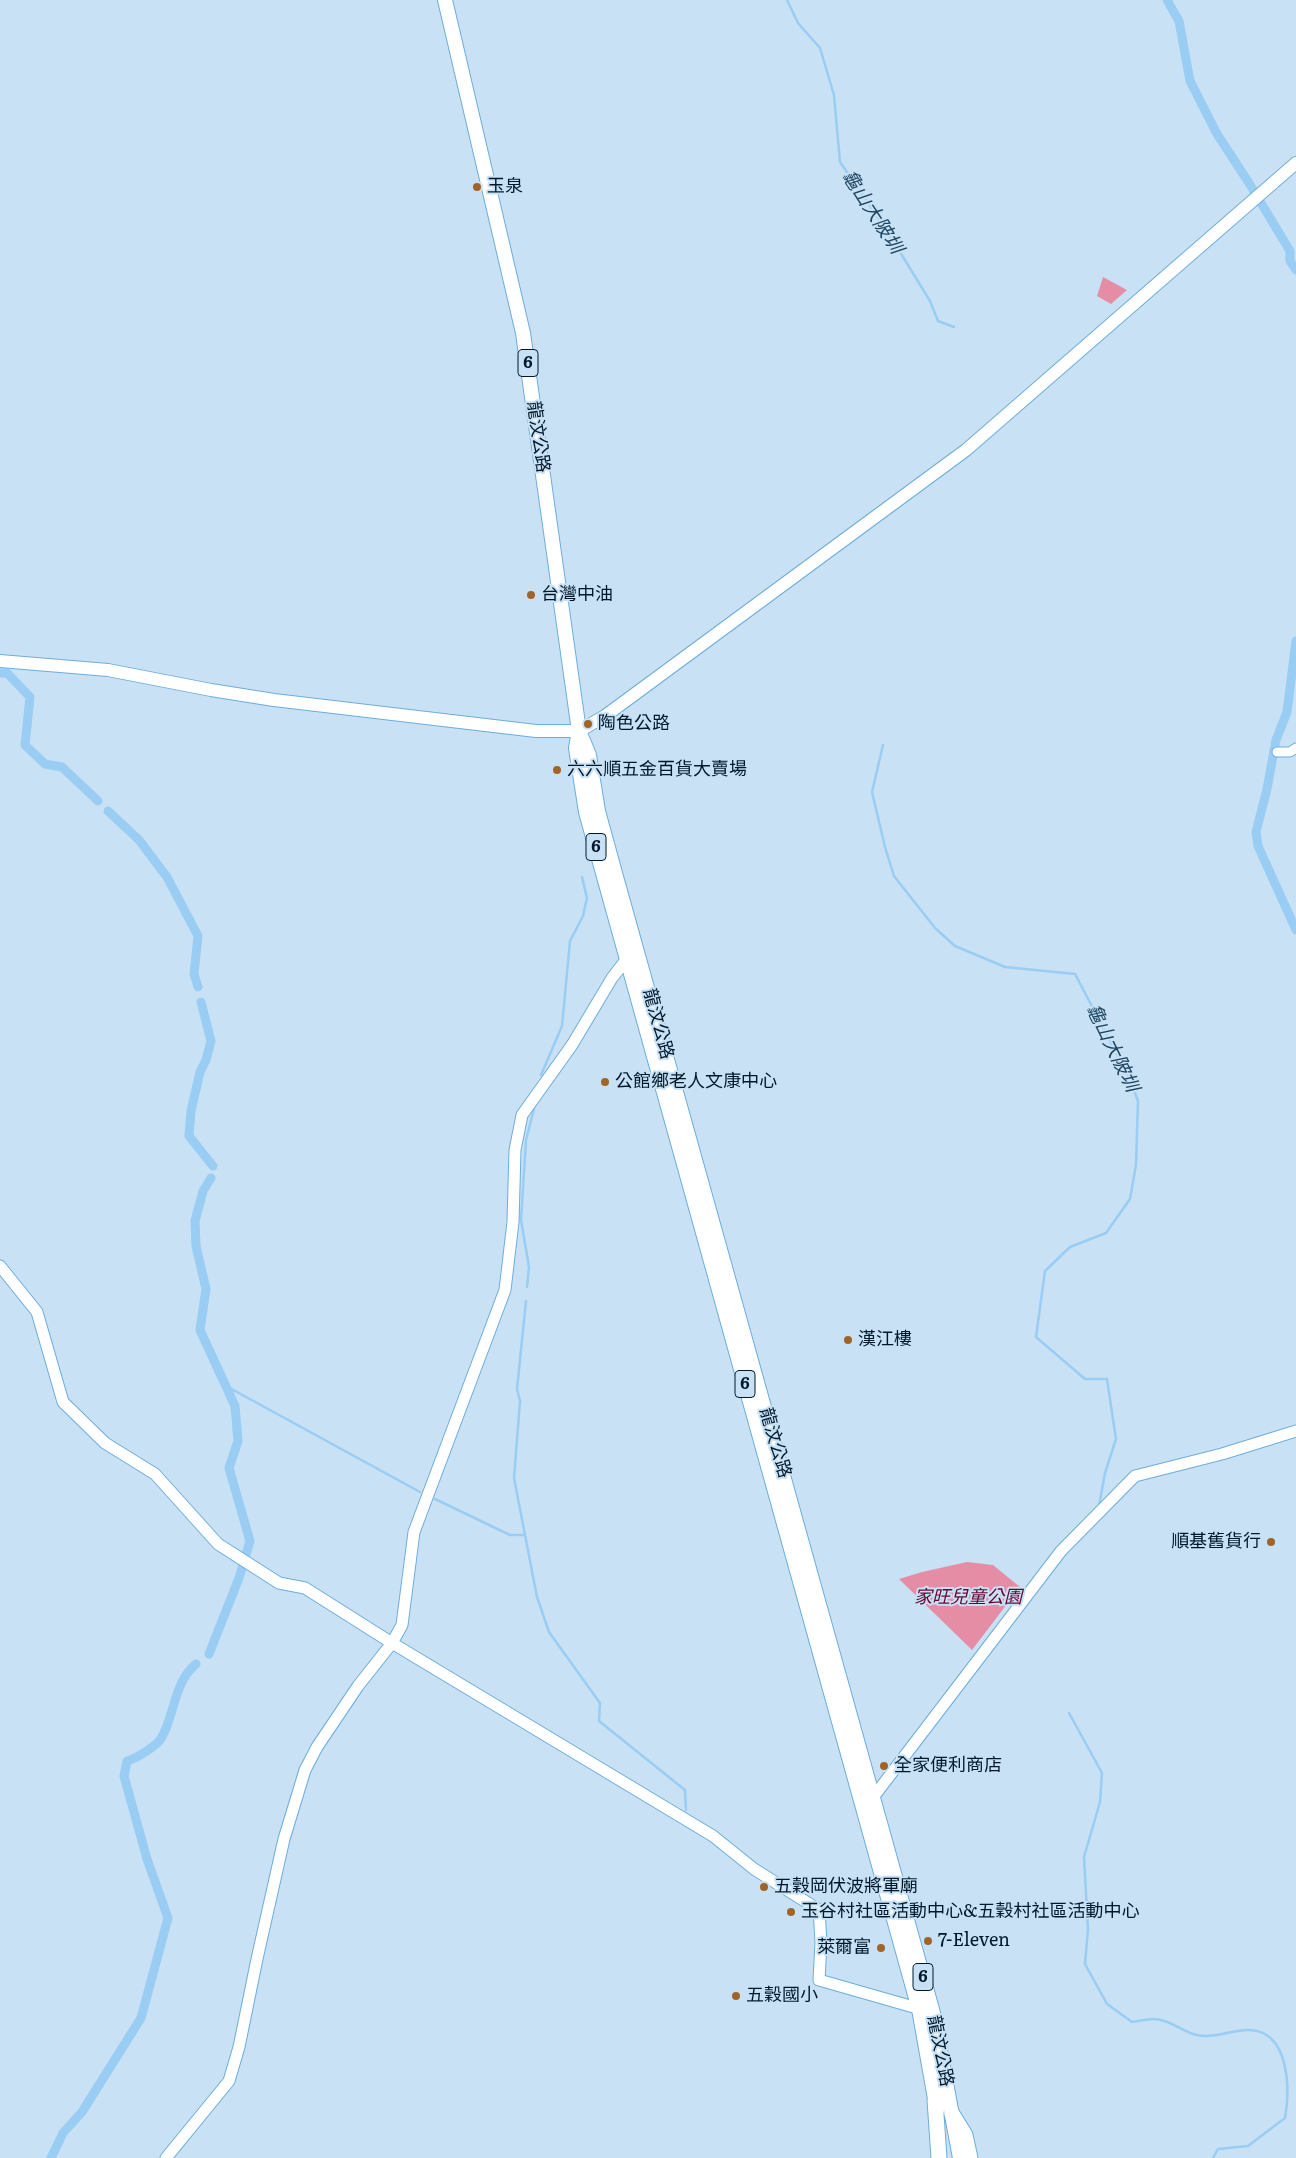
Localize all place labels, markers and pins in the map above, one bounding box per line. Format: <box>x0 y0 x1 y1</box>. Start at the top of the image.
place label: 玉泉 <box>487 176 523 198</box>
marker: 玉泉 <box>471 181 483 193</box>
place label: 台灣中油 <box>541 584 613 606</box>
marker: 台灣中油 <box>525 589 537 601</box>
place label: 陶色公路 <box>598 713 670 735</box>
marker: 陶色公路 <box>582 718 594 730</box>
place label: 六六順五金百貨大賣場 <box>567 759 747 781</box>
marker: 六六順五金百貨大賣場 <box>551 764 563 776</box>
place label: 公館鄉老人文康中心 <box>615 1071 777 1093</box>
marker: 公館鄉老人文康中心 <box>599 1076 611 1088</box>
place label: 漢江樓 <box>858 1329 912 1351</box>
marker: 漢江樓 <box>842 1334 854 1346</box>
place label: 順基舊貨行 <box>1171 1531 1261 1553</box>
marker: 順基舊貨行 <box>1265 1536 1277 1548</box>
place label: 全家便利商店 <box>894 1755 1002 1777</box>
marker: 全家便利商店 <box>878 1760 890 1772</box>
place label: 五穀岡伏波將軍廟 <box>774 1876 918 1898</box>
marker: 五穀岡伏波將軍廟 <box>758 1881 770 1893</box>
place label: 玉谷村社區活動中心&五穀村社區活動中心 <box>801 1901 1140 1923</box>
marker: 玉谷村社區活動中心&五穀村社區活動中心 <box>785 1906 797 1918</box>
place label: 7-Eleven <box>938 1930 1010 1952</box>
marker: 7-Eleven <box>922 1935 934 1947</box>
place label: 萊爾富 <box>817 1937 871 1959</box>
marker: 萊爾富 <box>875 1942 887 1954</box>
place label: 五穀國小 <box>746 1985 818 2007</box>
marker: 五穀國小 <box>730 1990 742 2002</box>

